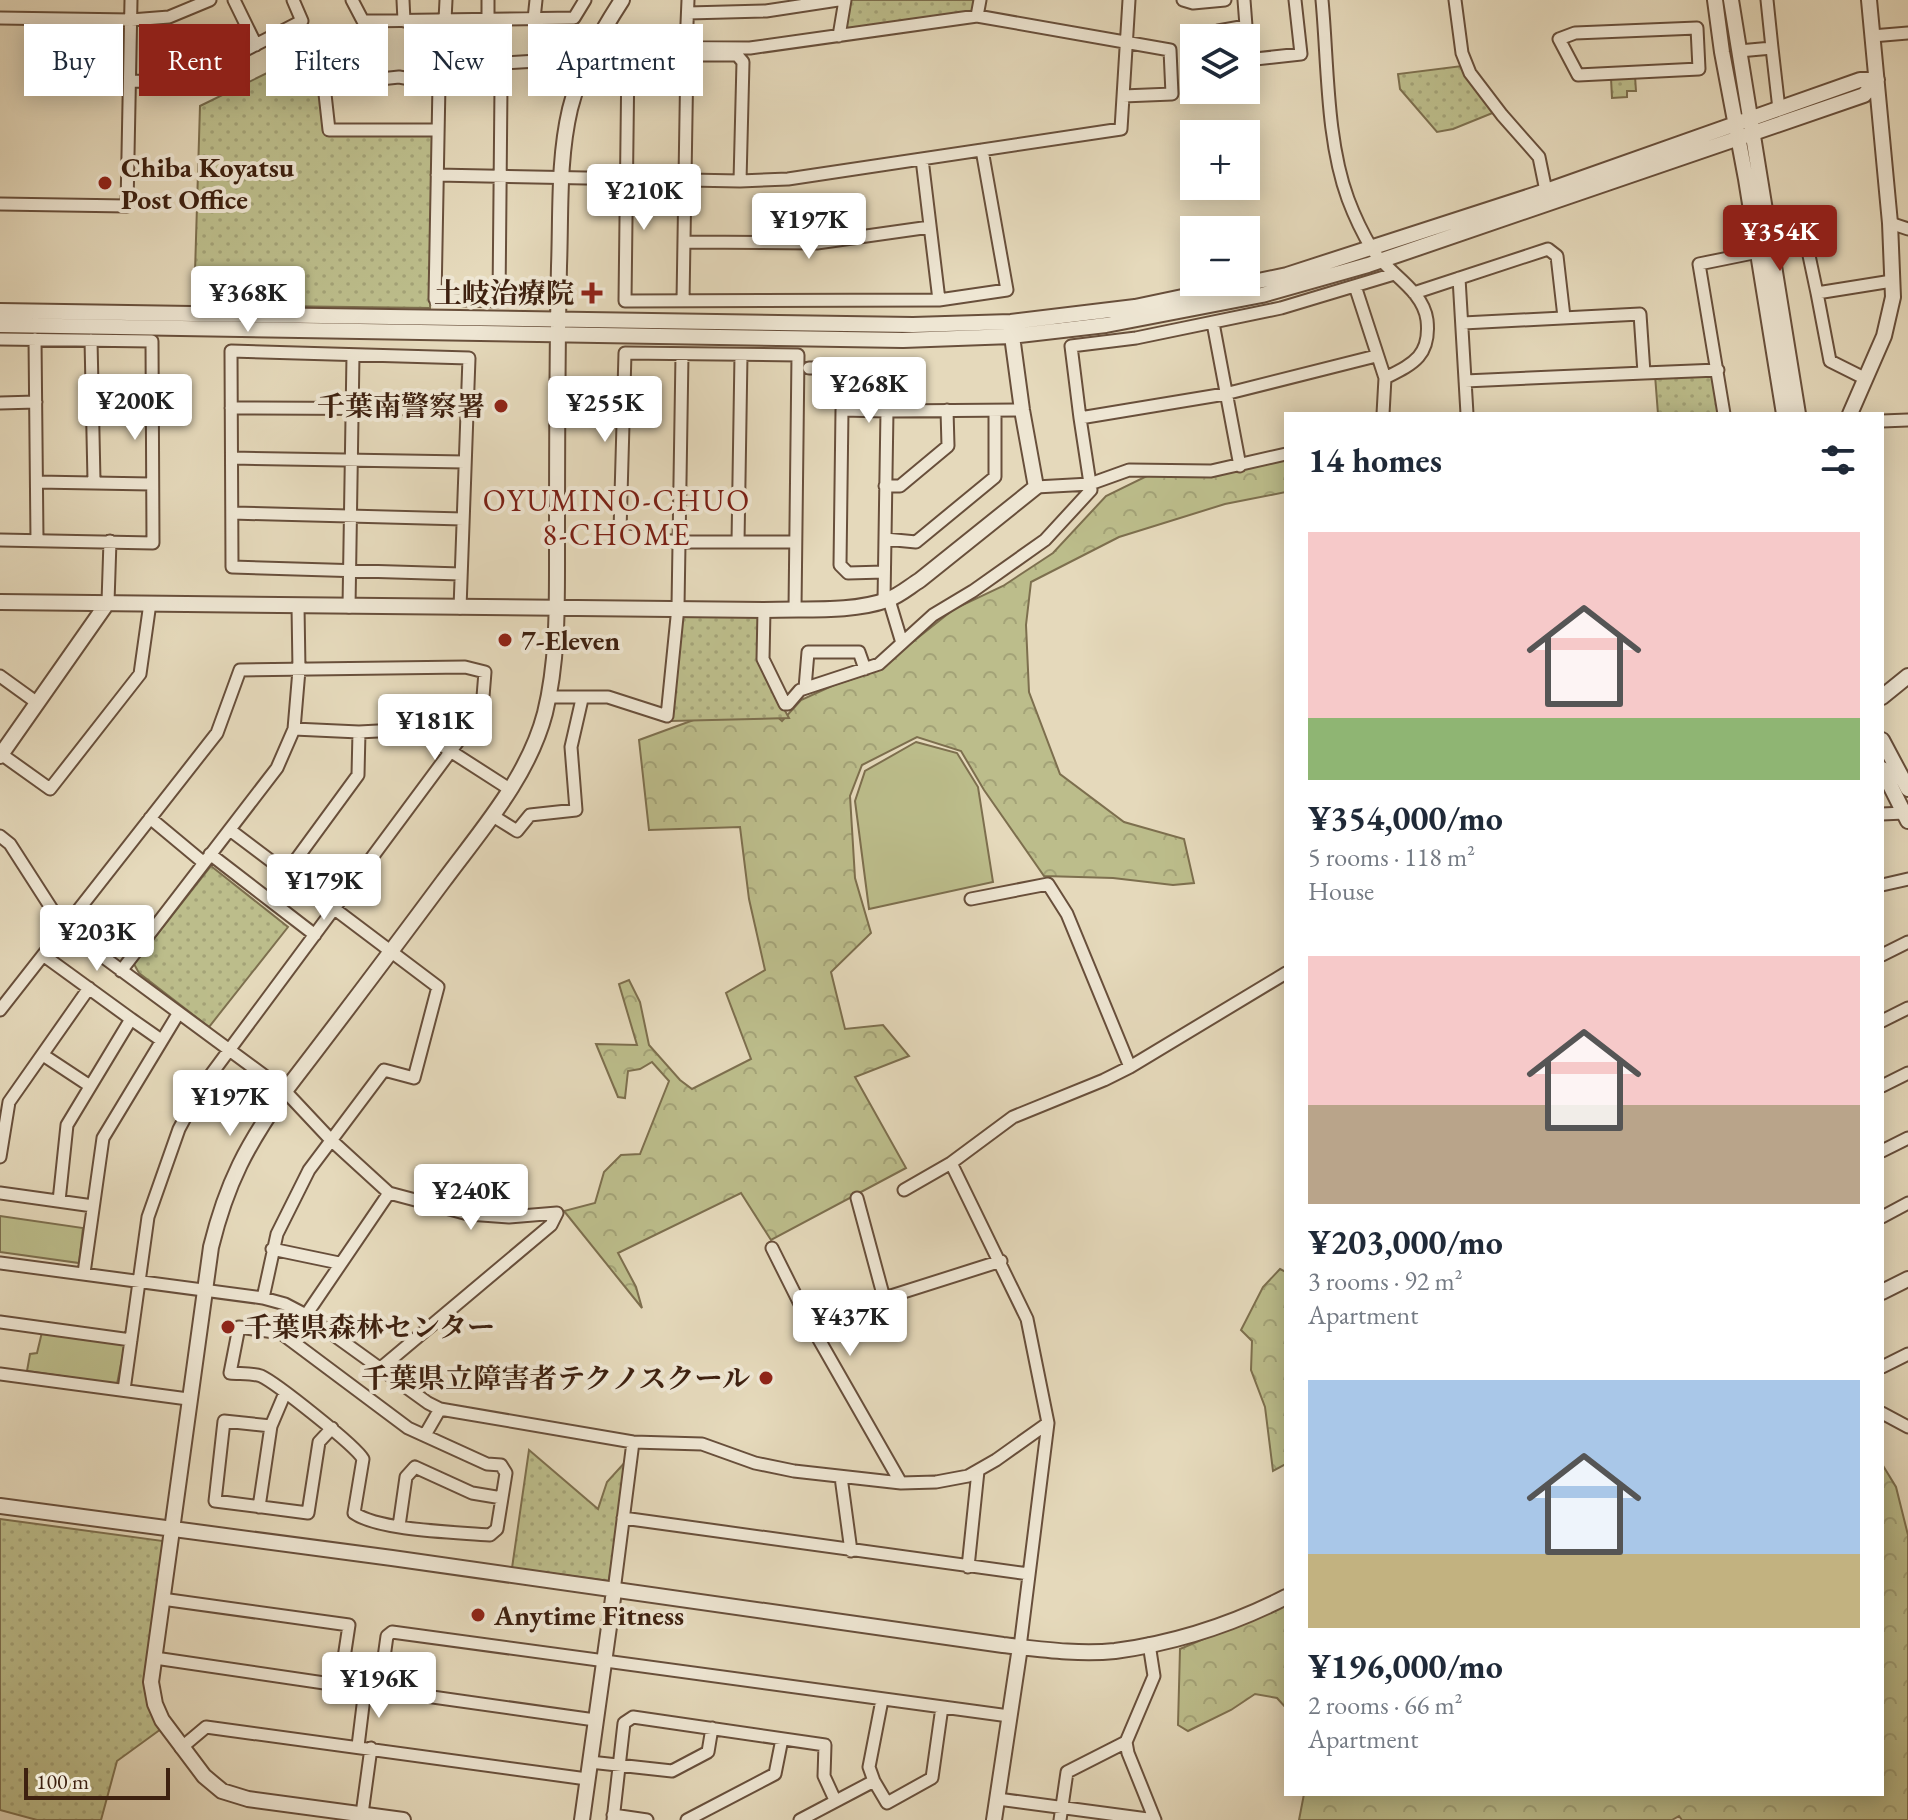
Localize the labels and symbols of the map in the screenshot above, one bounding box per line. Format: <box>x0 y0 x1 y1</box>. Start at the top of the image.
place label: Chiba Koyatsu Post Office <box>121 149 295 217</box>
pin: ¥210K <box>588 164 700 232</box>
marker: Chiba Koyatsu Post Office <box>96 174 114 192</box>
pin: ¥197K <box>753 193 865 261</box>
pin: ¥354K <box>1724 205 1836 273</box>
pin: ¥368K <box>192 266 304 334</box>
place label: 土岐治療院 <box>434 275 574 311</box>
marker: 土岐治療院 <box>581 282 603 304</box>
pin: ¥268K <box>813 357 925 425</box>
pin: ¥200K <box>79 374 191 442</box>
pin: ¥255K <box>549 376 661 444</box>
place label: 千葉南警察署 <box>317 388 485 424</box>
marker: 千葉南警察署 <box>492 397 510 415</box>
district label: OYUMINO-CHUO 8-CHOME <box>483 481 751 554</box>
place label: 7-Eleven <box>521 622 620 658</box>
marker: 7-Eleven <box>496 631 514 649</box>
pin: ¥181K <box>379 694 491 762</box>
pin: ¥179K <box>268 854 380 922</box>
pin: ¥203K <box>41 905 153 973</box>
pin: ¥197K <box>174 1070 286 1138</box>
pin: ¥240K <box>415 1164 527 1232</box>
pin: ¥437K <box>794 1290 906 1358</box>
place label: 千葉県森林センター <box>244 1309 495 1345</box>
marker: 千葉県森林センター <box>219 1318 237 1336</box>
place label: 千葉県立障害者テクノスクール <box>361 1360 750 1396</box>
marker: 千葉県立障害者テクノスクール <box>757 1369 775 1387</box>
place label: Anytime Fitness <box>493 1597 684 1633</box>
marker: Anytime Fitness <box>469 1606 487 1624</box>
pin: ¥196K <box>323 1652 435 1720</box>
scale bar <box>24 1764 170 1800</box>

